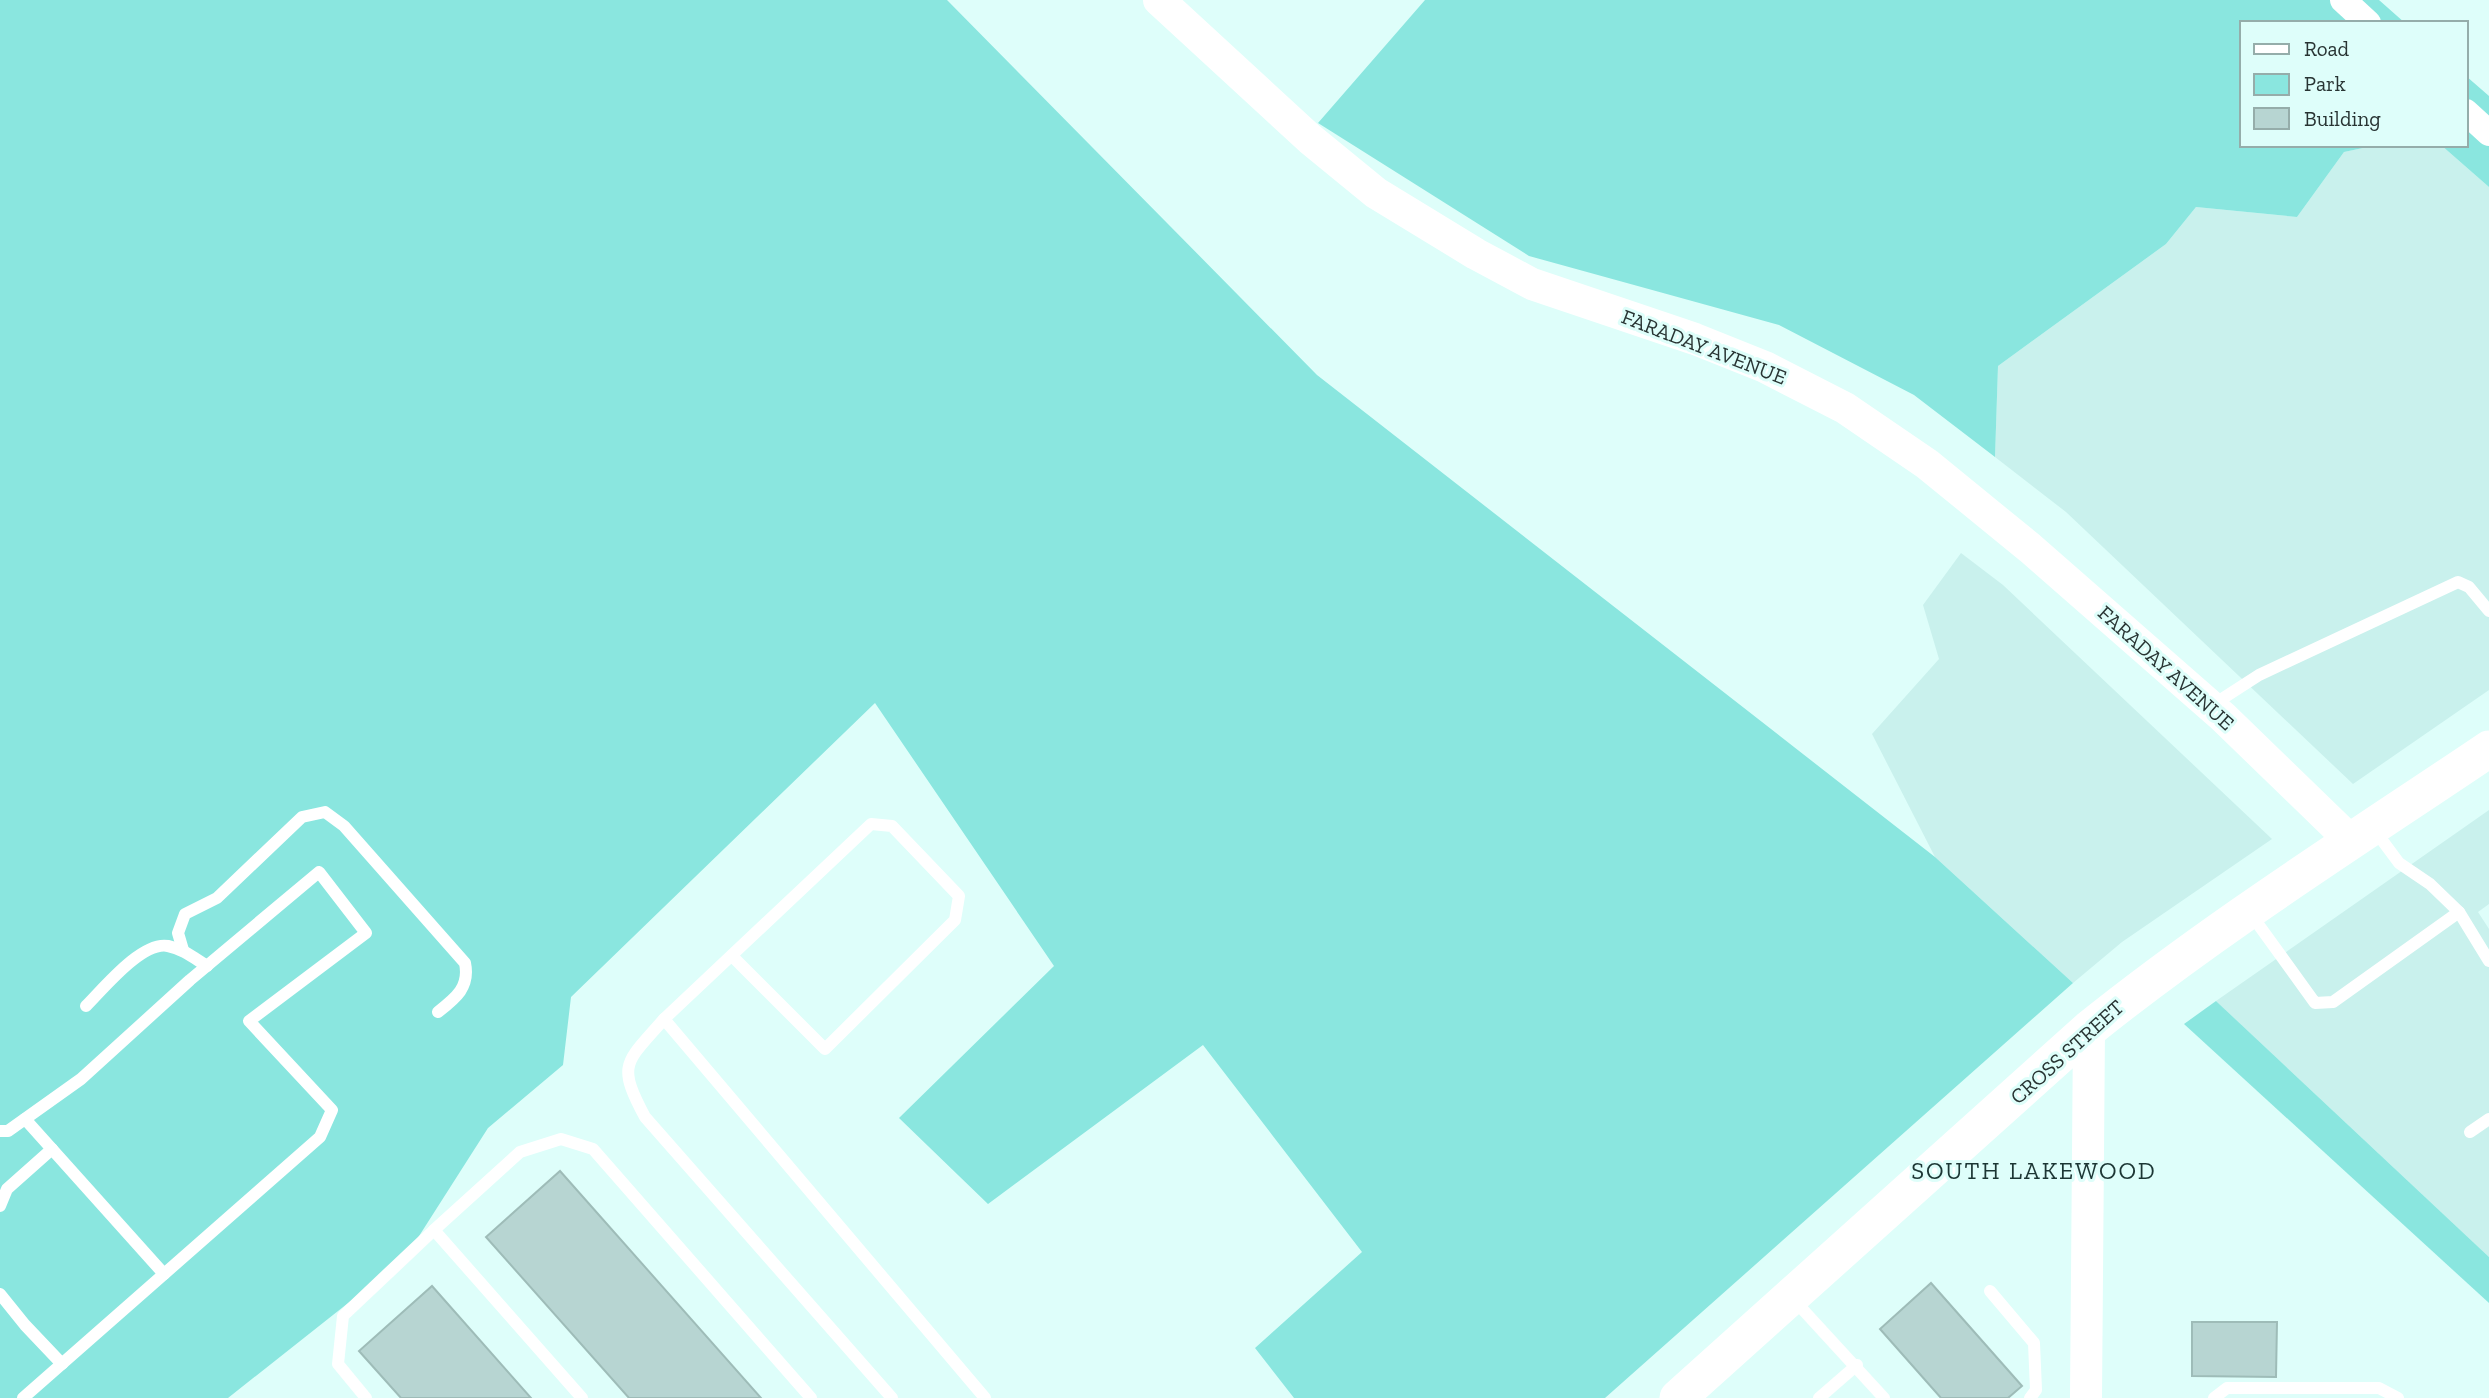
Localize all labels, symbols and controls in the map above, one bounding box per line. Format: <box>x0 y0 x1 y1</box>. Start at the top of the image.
legend <box>2240 21 2468 147</box>
text: Road <box>2304 36 2350 61</box>
text: Park <box>2304 71 2346 96</box>
text: Building <box>2304 106 2381 131</box>
street label: FARADAY AVENUE <box>1618 304 1790 389</box>
street label: FARADAY AVENUE <box>2093 600 2240 735</box>
street label: CROSS STREET <box>2005 994 2128 1109</box>
district label: SOUTH LAKEWOOD <box>1911 1156 2157 1185</box>

